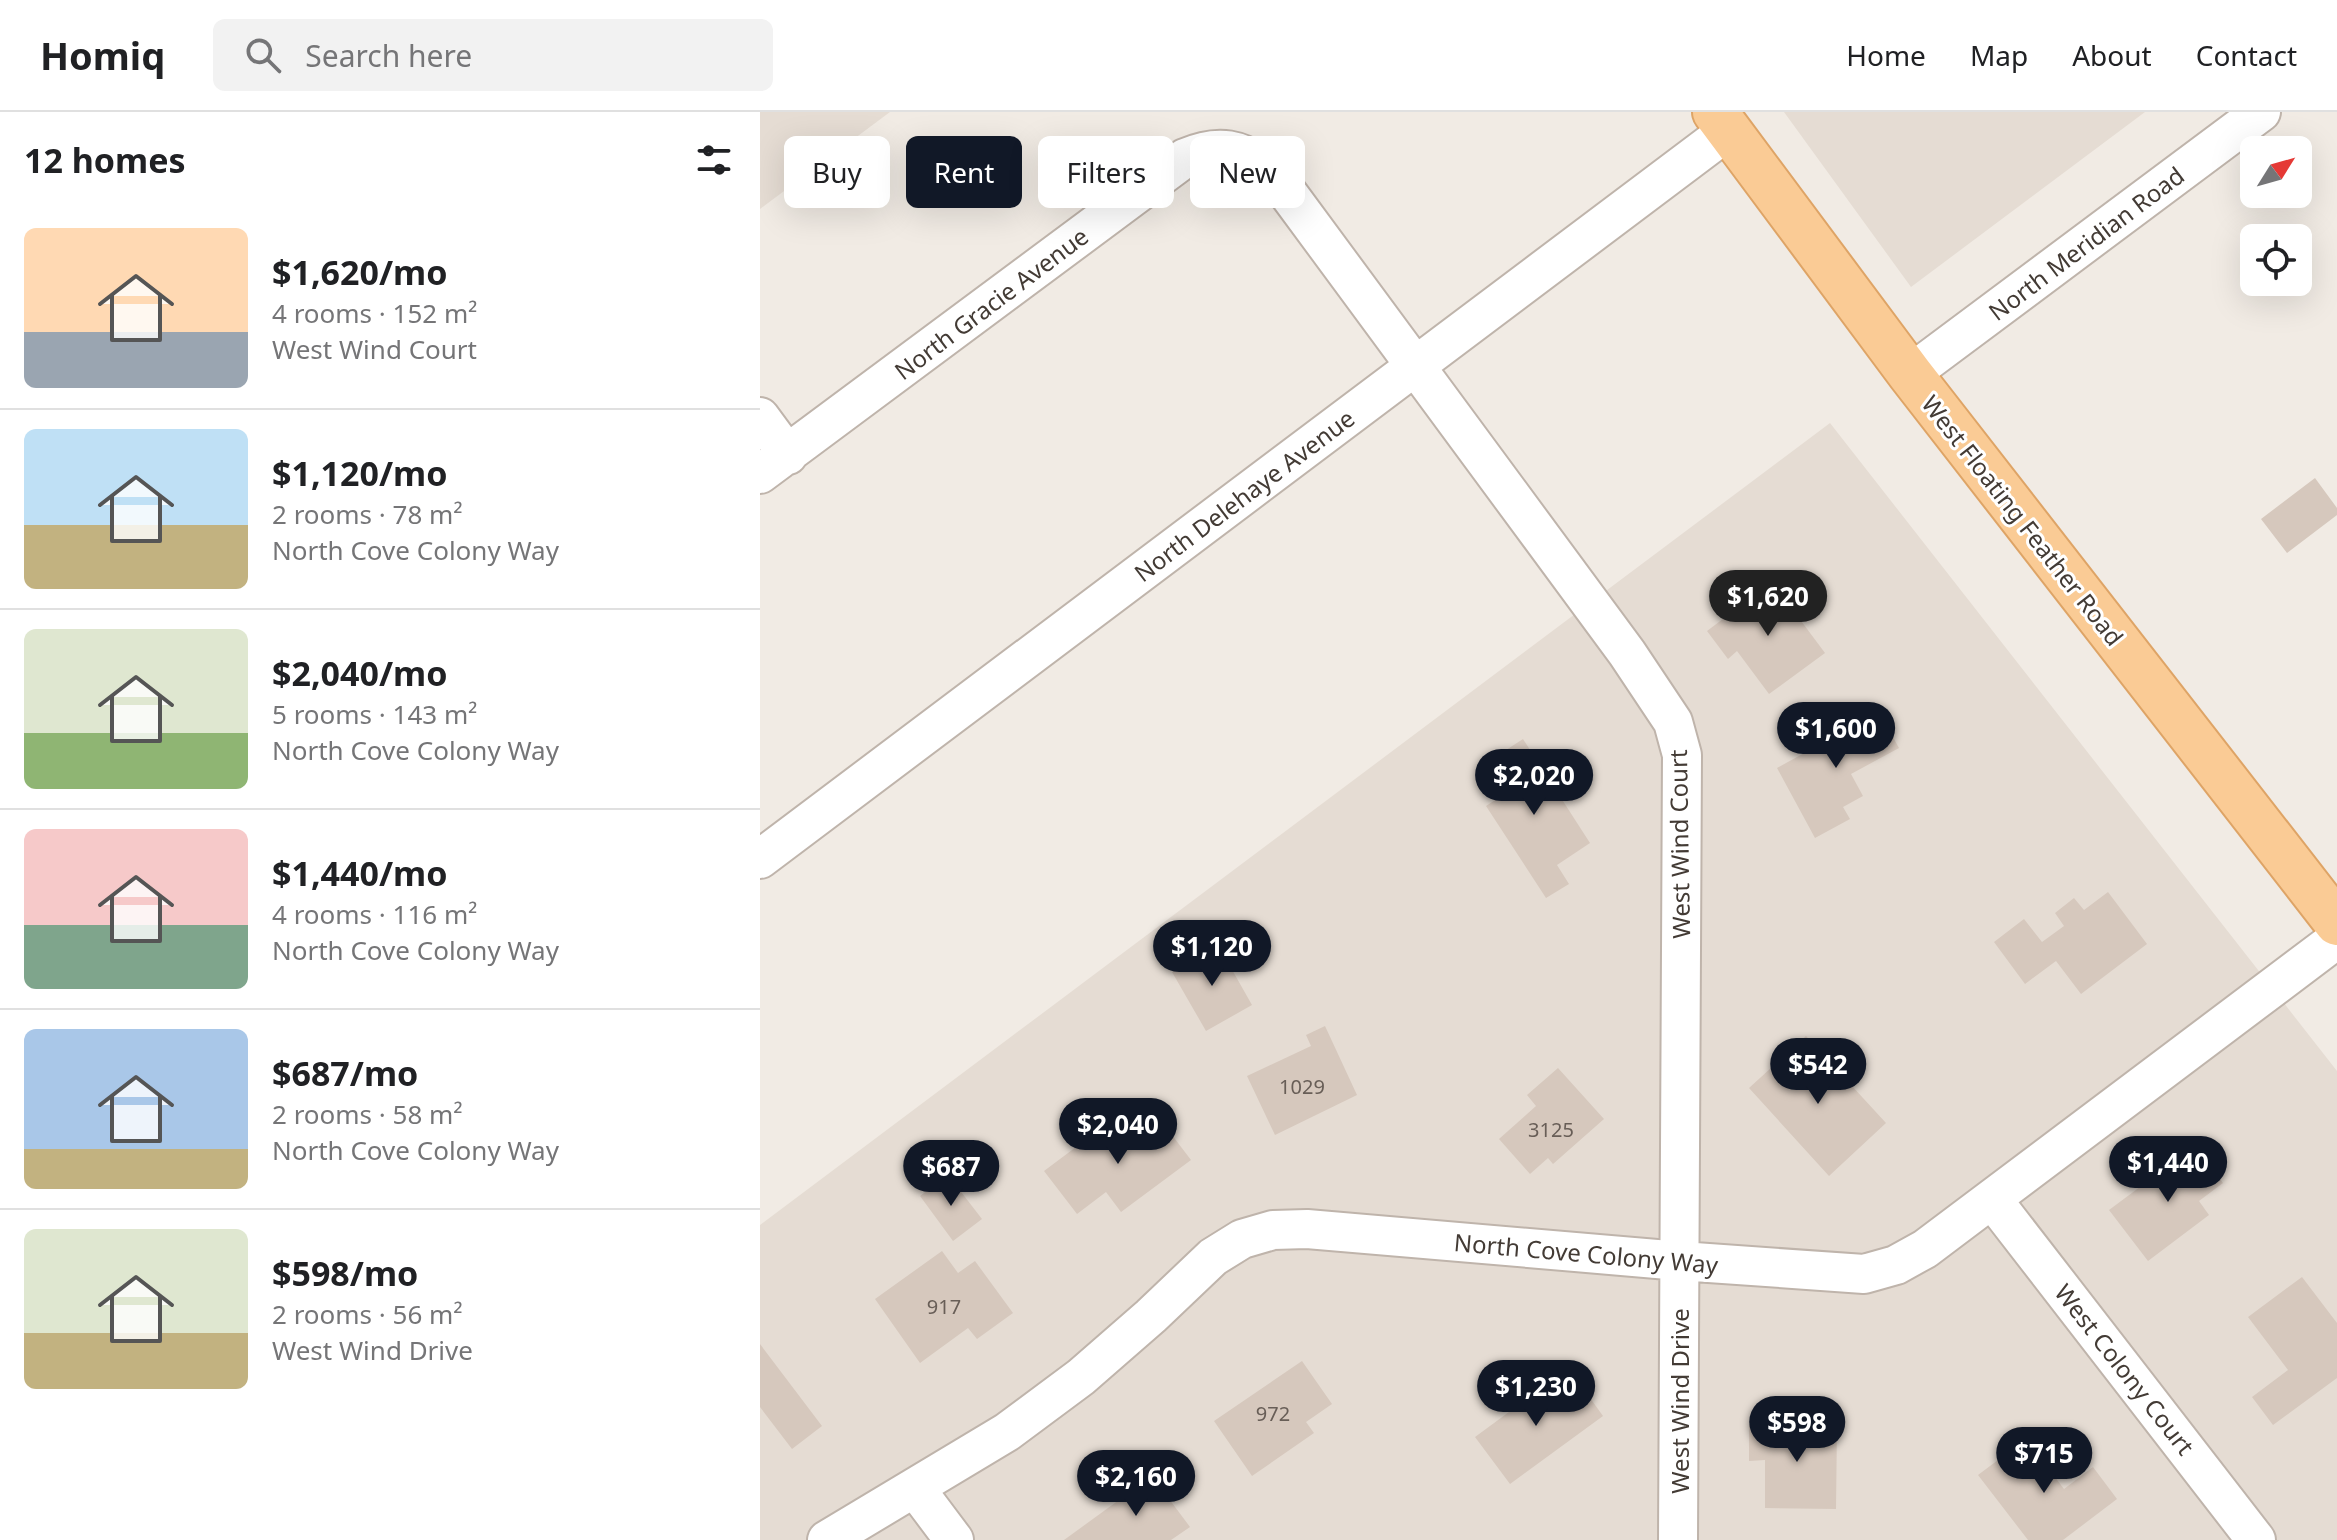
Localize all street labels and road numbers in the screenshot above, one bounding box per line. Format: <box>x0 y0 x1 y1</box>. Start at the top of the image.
street label: North Meridian Road <box>1981 159 2191 327</box>
street label: North Gracie Avenue <box>887 219 1095 387</box>
street label: West Floating Feather Road <box>1915 388 2131 652</box>
street label: North Delehaye Avenue <box>1127 401 1361 589</box>
street label: West Wind Court <box>1661 749 1697 939</box>
street label: North Cove Colony Way <box>1453 1225 1720 1281</box>
street label: West Colony Court <box>2048 1277 2202 1462</box>
street label: West Wind Drive <box>1663 1308 1696 1494</box>

